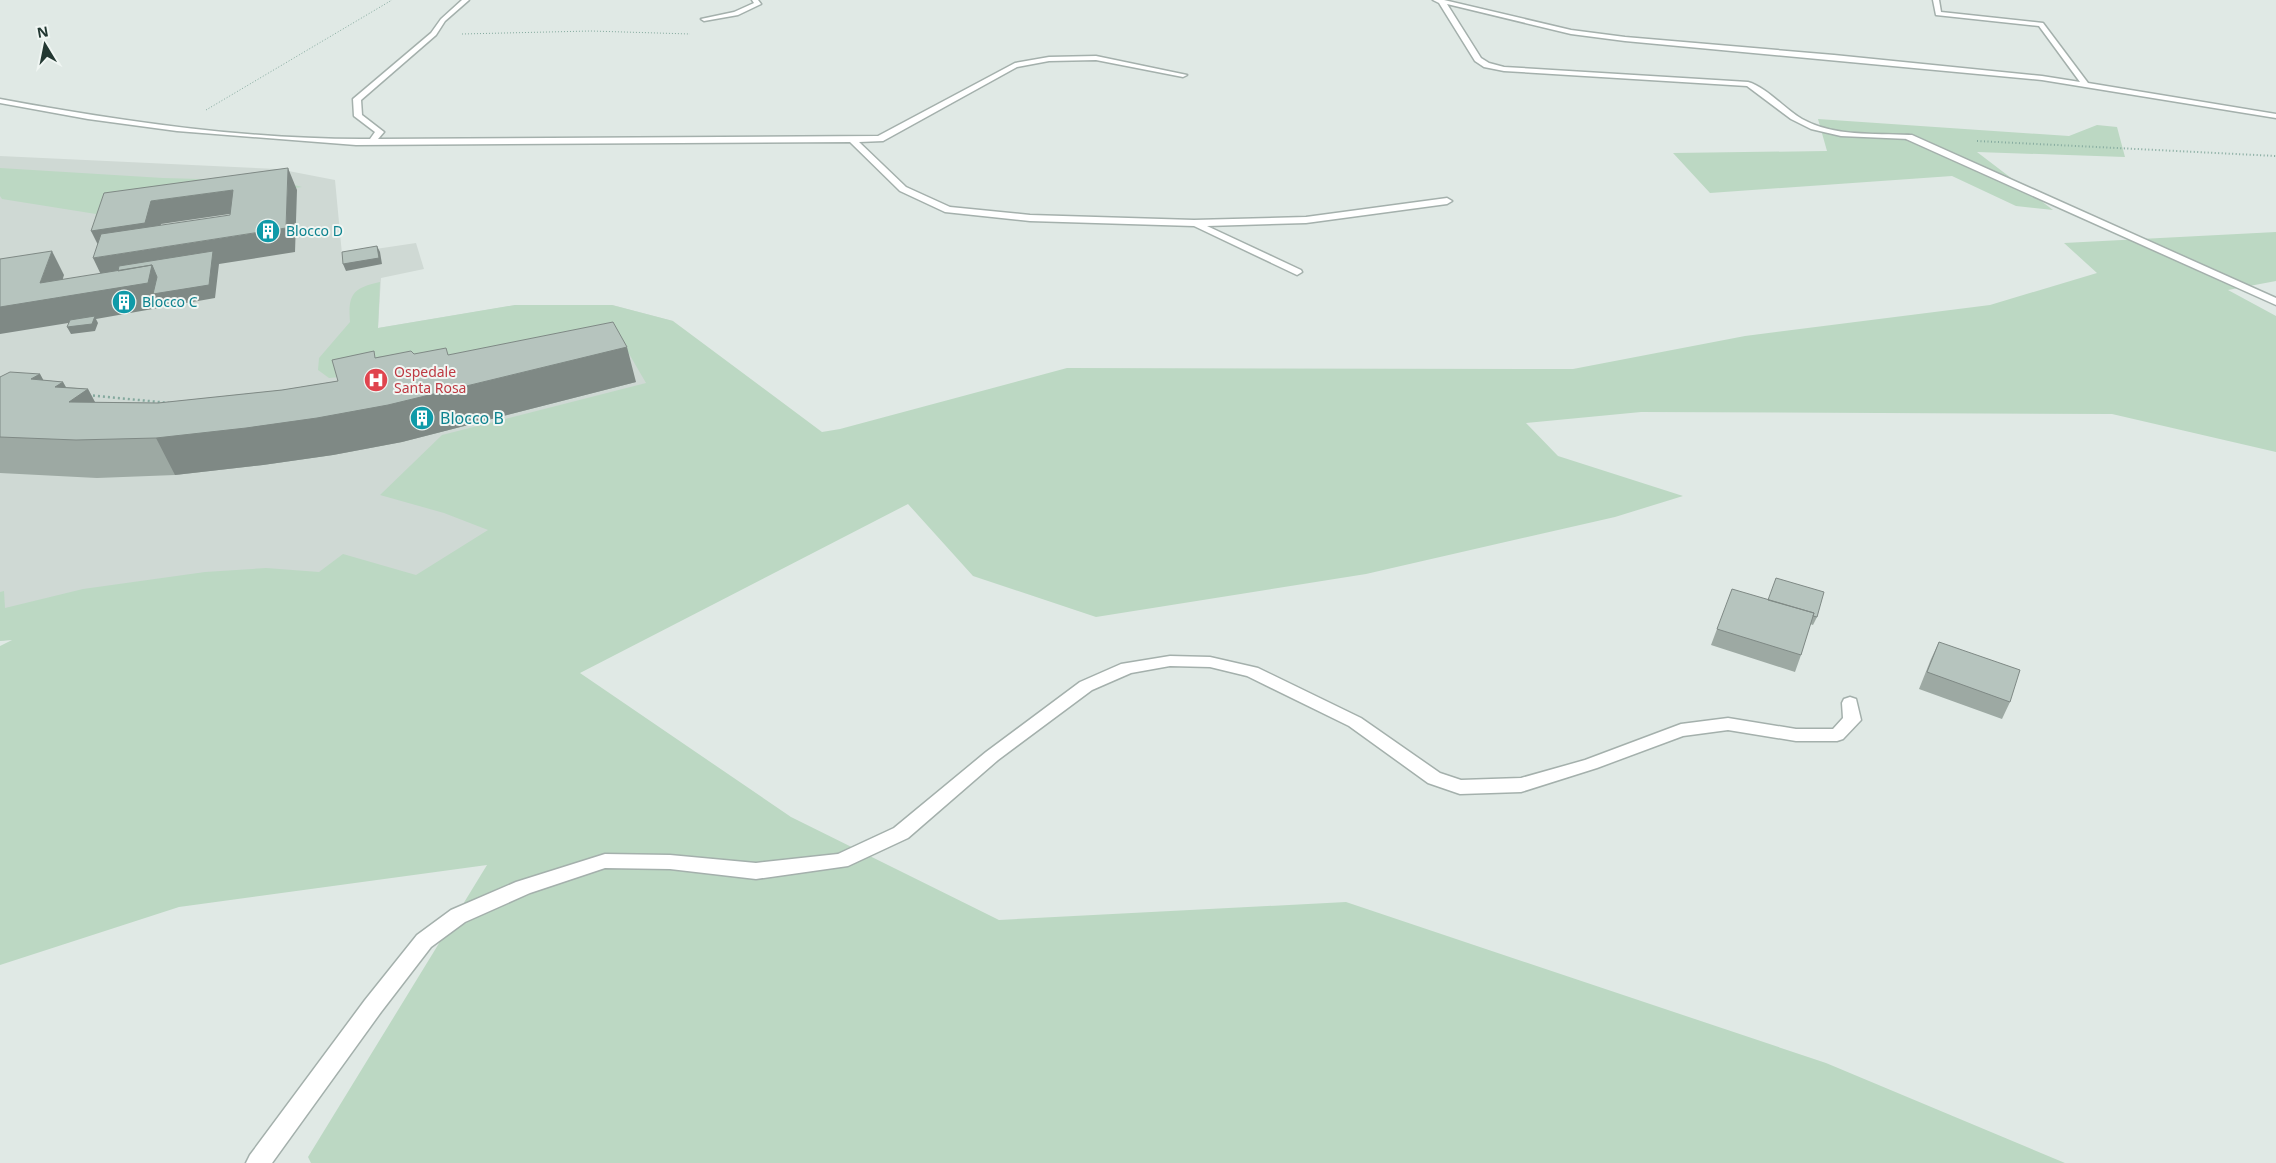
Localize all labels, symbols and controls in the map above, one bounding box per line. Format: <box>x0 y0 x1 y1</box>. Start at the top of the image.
north arrow <box>20 20 70 70</box>
text: N <box>35 21 50 42</box>
building icon: Blocco D <box>255 218 281 244</box>
place label: Blocco D <box>286 221 343 240</box>
building icon: Blocco C <box>111 289 137 315</box>
place label: Blocco C <box>142 292 198 311</box>
place label: Ospedale Santa Rosa <box>394 362 466 397</box>
hospital icon: Ospedale Santa Rosa <box>363 367 389 393</box>
building icon: Blocco B <box>409 405 435 431</box>
place label: Blocco B <box>440 407 504 429</box>

